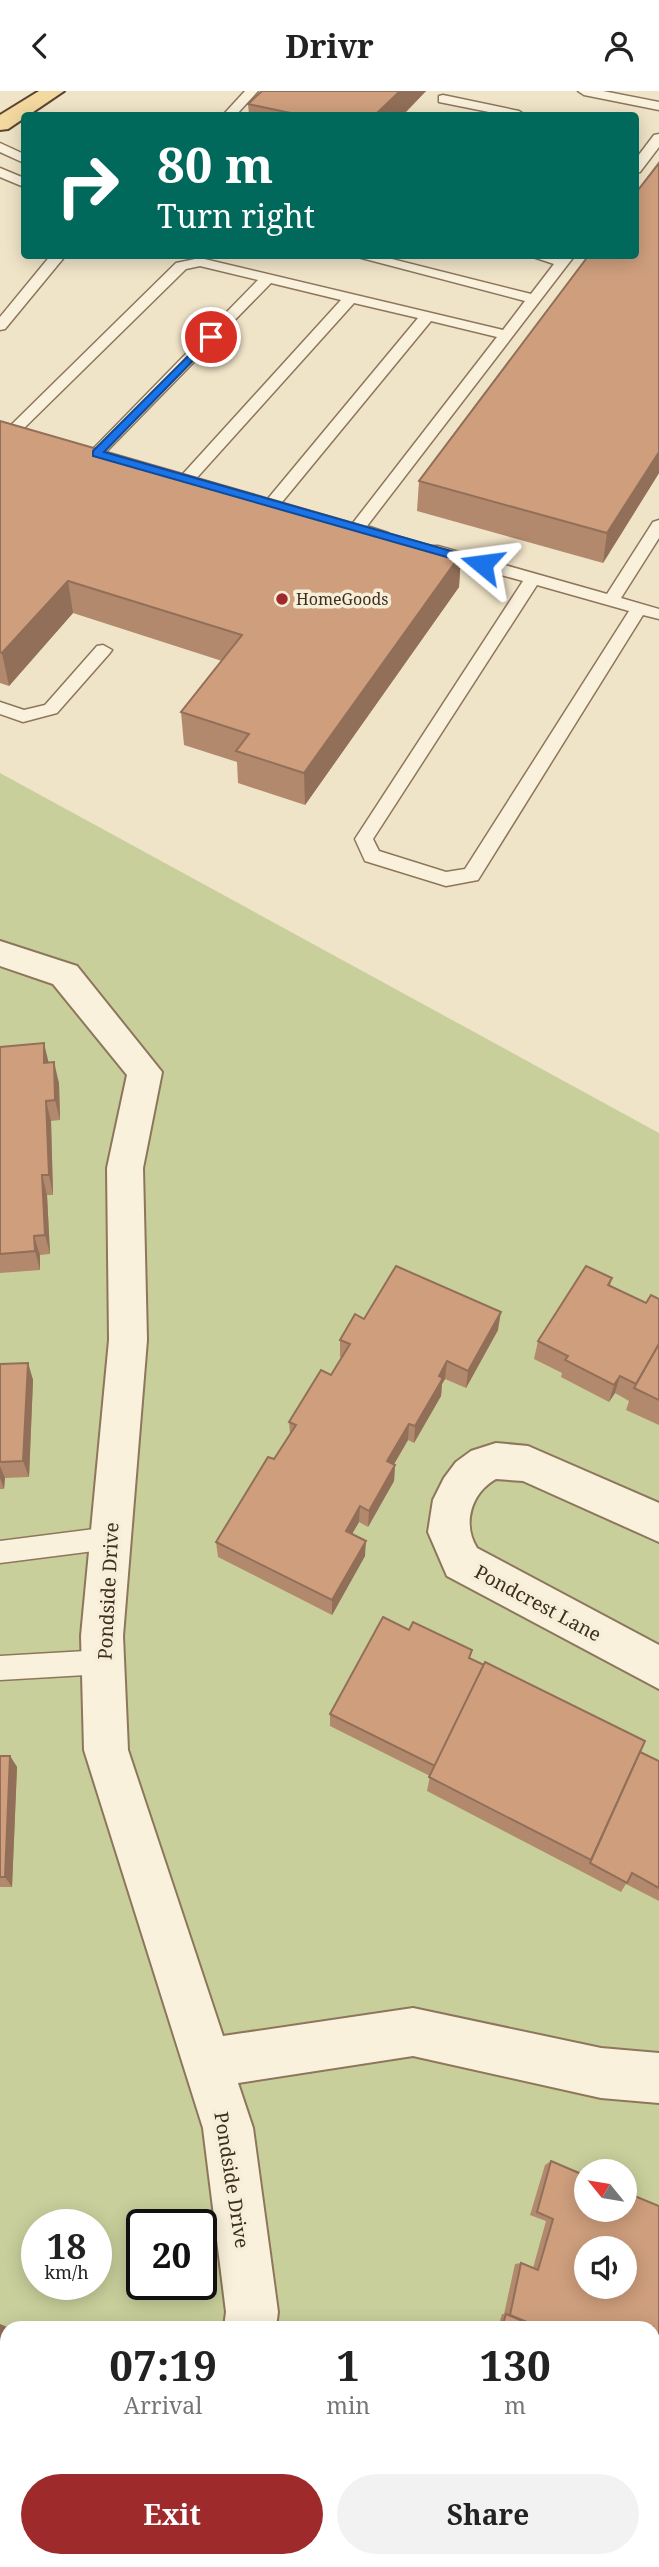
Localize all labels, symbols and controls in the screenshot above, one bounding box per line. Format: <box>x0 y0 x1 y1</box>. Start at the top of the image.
text: Drivr <box>285 24 374 67</box>
icon: back <box>21 27 59 65</box>
icon: person <box>600 27 638 65</box>
text: 80 m <box>157 131 273 197</box>
icon: right <box>42 140 133 231</box>
text: Turn right <box>157 194 315 237</box>
pin <box>181 307 241 367</box>
icon: arrive <box>192 318 230 356</box>
position arrow <box>445 527 519 601</box>
place label: HomeGoods <box>296 588 389 610</box>
marker: HomeGoods <box>274 591 290 607</box>
street label: Pondside Drive <box>91 1522 125 1660</box>
street label: Pondcrest Lane <box>470 1559 606 1647</box>
street label: Pondside Drive <box>208 2110 256 2250</box>
north arrow <box>574 2159 637 2223</box>
map controls <box>574 2159 637 2299</box>
speed limit sign: 20 <box>126 2209 217 2300</box>
text: 18 <box>47 2222 86 2269</box>
button: sound <box>574 2236 637 2299</box>
text: km/h <box>44 2260 89 2284</box>
text: 07:19 <box>109 2336 217 2393</box>
text: 1 <box>336 2336 360 2393</box>
text: 130 <box>479 2336 551 2393</box>
text: Arrival <box>124 2389 202 2421</box>
text: min <box>326 2389 370 2421</box>
text: m <box>504 2389 526 2421</box>
button: Exit <box>21 2474 323 2554</box>
button: Share <box>337 2474 639 2554</box>

